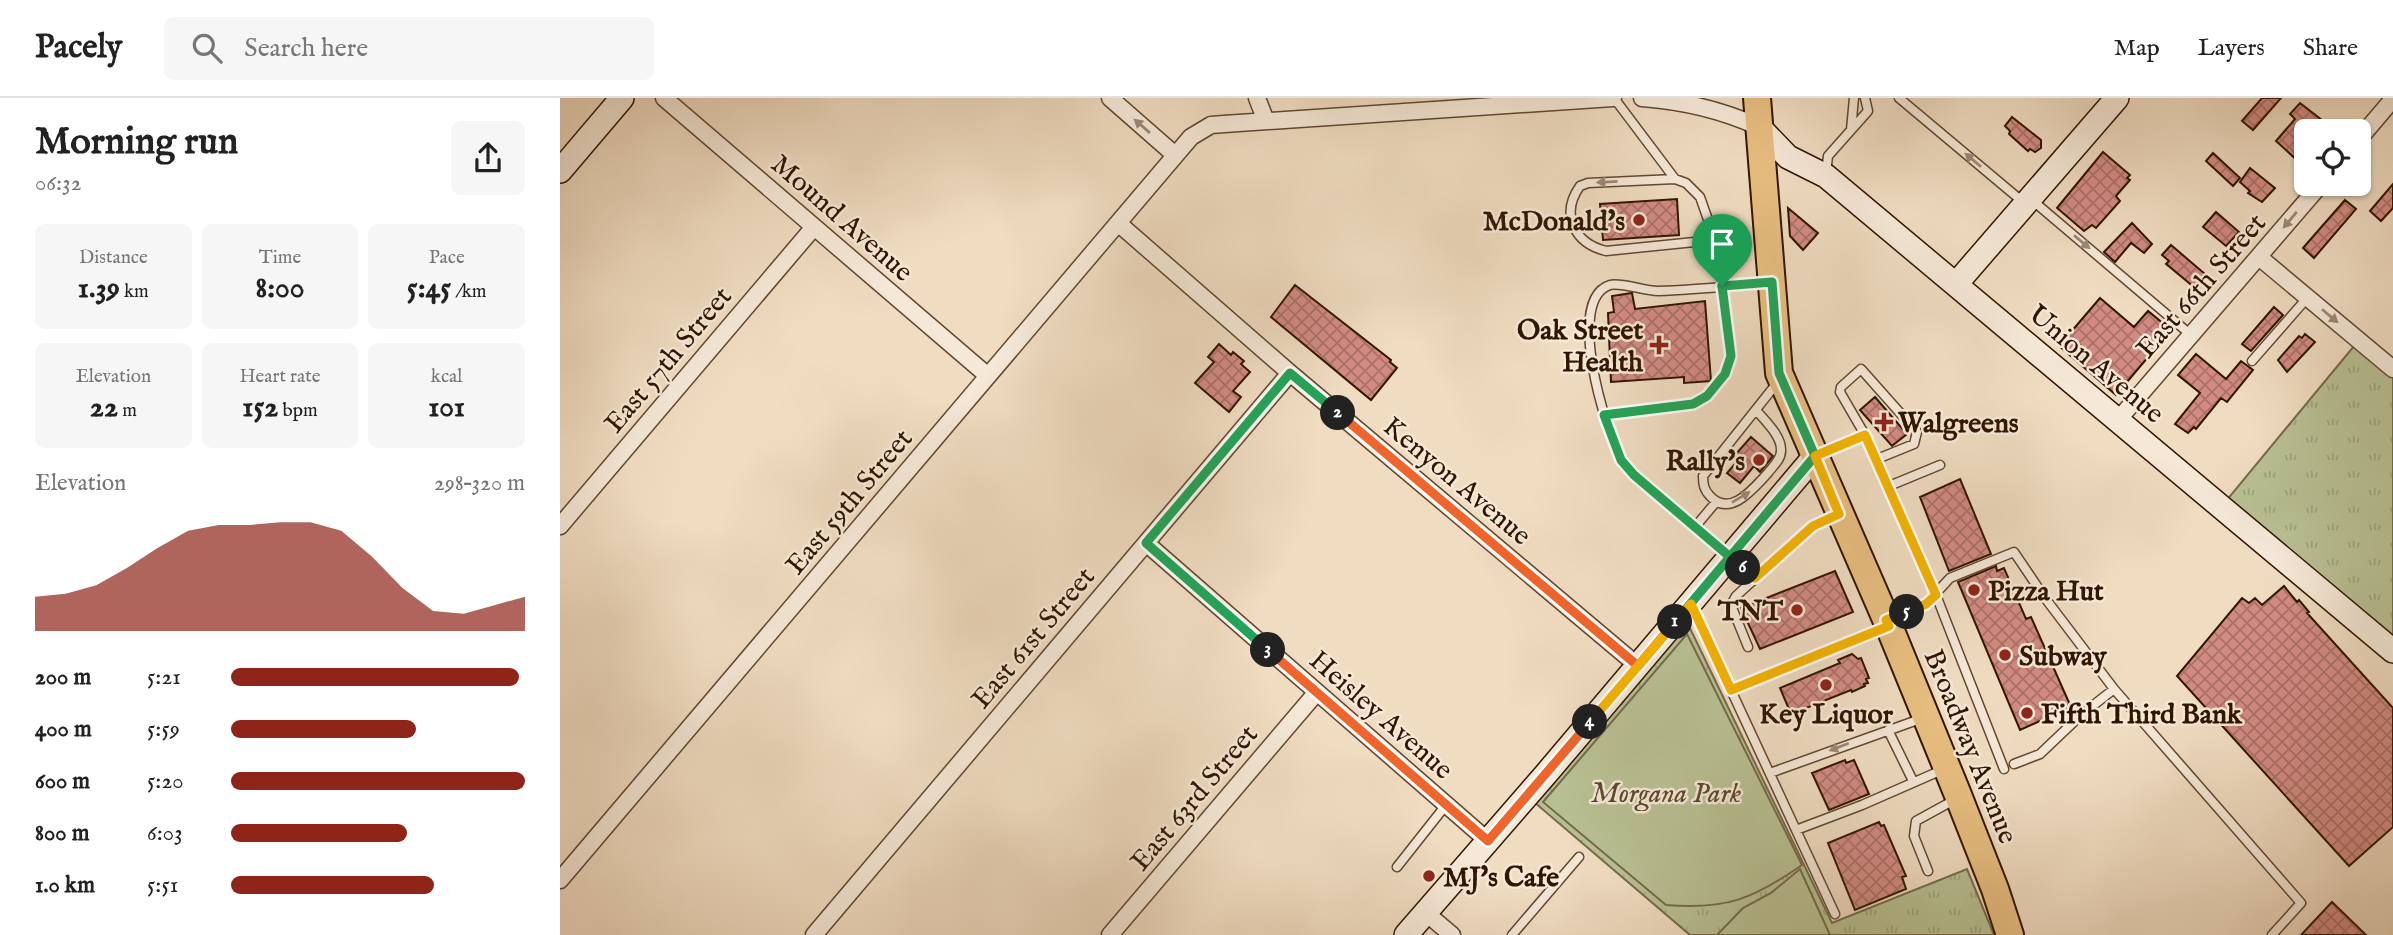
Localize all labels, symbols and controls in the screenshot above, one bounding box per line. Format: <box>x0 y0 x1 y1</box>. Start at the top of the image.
search box <box>164 17 654 80</box>
text: Pacely <box>35 27 122 69</box>
icon: search <box>188 29 226 67</box>
text: Search here <box>244 32 368 65</box>
text: Map <box>2114 33 2160 64</box>
text: Layers <box>2198 33 2265 64</box>
text: Share <box>2303 33 2358 64</box>
text: Morning run <box>35 119 238 167</box>
one-way arrow <box>1134 119 1151 134</box>
map controls <box>2294 119 2371 196</box>
button: locate <box>2294 119 2371 196</box>
button: share <box>451 121 525 195</box>
street label: Mound Avenue <box>763 148 920 290</box>
one-way arrow <box>1964 153 1981 168</box>
text: 06:32 <box>35 169 81 198</box>
one-way arrow <box>1596 177 1618 188</box>
place label: McDonald's <box>1483 205 1625 240</box>
street label: East 66th Street <box>2129 207 2275 366</box>
marker: McDonald's <box>1631 212 1647 228</box>
one-way arrow <box>2283 212 2298 229</box>
pin <box>1692 214 1752 286</box>
icon: arrive <box>1703 225 1741 263</box>
one-way arrow <box>2074 234 2091 249</box>
text: Distance <box>79 246 148 270</box>
text: Time <box>259 246 301 270</box>
text: Pace <box>429 246 465 270</box>
text: 1.39 <box>78 270 120 308</box>
text: 8:00 <box>255 270 305 308</box>
text: 5:45 <box>407 270 451 308</box>
text: km <box>120 280 149 304</box>
text: /km <box>451 280 487 304</box>
street label: East 57th Street <box>597 280 741 441</box>
street label: Union Avenue <box>2020 298 2171 432</box>
one-way arrow <box>2322 308 2339 323</box>
place label: Oak Street Health <box>1517 314 1644 381</box>
marker: Oak Street Health <box>1649 335 1669 355</box>
text: Elevation <box>76 365 151 389</box>
text: Heart rate <box>239 365 321 389</box>
text: kcal <box>431 365 463 389</box>
text: 22 <box>90 389 118 427</box>
text: 152 <box>242 389 278 427</box>
text: 101 <box>428 389 465 427</box>
pin: 2 <box>1320 396 1356 430</box>
text: m <box>118 399 137 423</box>
text: bpm <box>278 399 318 423</box>
text: 2 <box>1333 400 1342 424</box>
place label: Walgreens <box>1897 407 2019 442</box>
street label: Kenyon Avenue <box>1375 410 1538 554</box>
marker: Walgreens <box>1876 414 1892 430</box>
street label: East 59th Street <box>779 422 921 583</box>
place label: Rally's <box>1666 445 1745 480</box>
marker: Rally's <box>1751 452 1767 468</box>
text: Elevation <box>35 469 126 498</box>
text: 298–320 m <box>434 469 525 498</box>
one-way arrow <box>1731 491 1750 504</box>
pin: 6 <box>1726 550 1760 586</box>
text: 6 <box>1738 555 1747 579</box>
street label: East 61st Street <box>964 560 1104 717</box>
place label: Pizza Hut <box>1988 575 2104 610</box>
marker: Pizza Hut <box>1966 582 1982 598</box>
pin: 5 <box>1890 594 1924 630</box>
place label: TNT <box>1717 595 1784 630</box>
text: 5 <box>1903 599 1910 623</box>
marker: TNT <box>1789 602 1805 618</box>
pin: 1 <box>1658 604 1692 640</box>
text: 1 <box>1671 609 1678 633</box>
pin: 3 <box>1250 632 1286 668</box>
text: 3 <box>1264 637 1271 661</box>
place label: Subway <box>2019 640 2108 675</box>
street label: Heisley Avenue <box>1301 644 1460 788</box>
street label: Broadway Avenue <box>1915 645 2025 849</box>
marker: Subway <box>1997 647 2013 663</box>
text: 200 m <box>35 663 91 692</box>
text: 5:21 <box>147 663 181 692</box>
marker: Key Liquor <box>1818 677 1834 693</box>
place label: Key Liquor <box>1759 698 1894 733</box>
place label: Fifth Third Bank <box>2041 698 2243 733</box>
pin: 4 <box>1572 704 1608 740</box>
marker: Fifth Third Bank <box>2019 705 2035 721</box>
text: 4 <box>1585 709 1594 733</box>
text: 400 m <box>35 715 92 744</box>
text: 5:59 <box>147 715 180 744</box>
street label: East 63rd Street <box>1124 718 1266 879</box>
one-way arrow <box>1828 742 1849 753</box>
text: 600 m <box>35 767 90 796</box>
text: 5:20 <box>147 767 184 796</box>
park label: Morgana Park <box>1591 777 1741 812</box>
text: 800 m <box>35 819 89 848</box>
text: 6:03 <box>147 819 183 848</box>
place label: MJ's Cafe <box>1443 861 1559 896</box>
marker: MJ's Cafe <box>1421 868 1437 884</box>
text: 1.0 km <box>35 871 95 900</box>
text: 5:51 <box>147 871 178 900</box>

